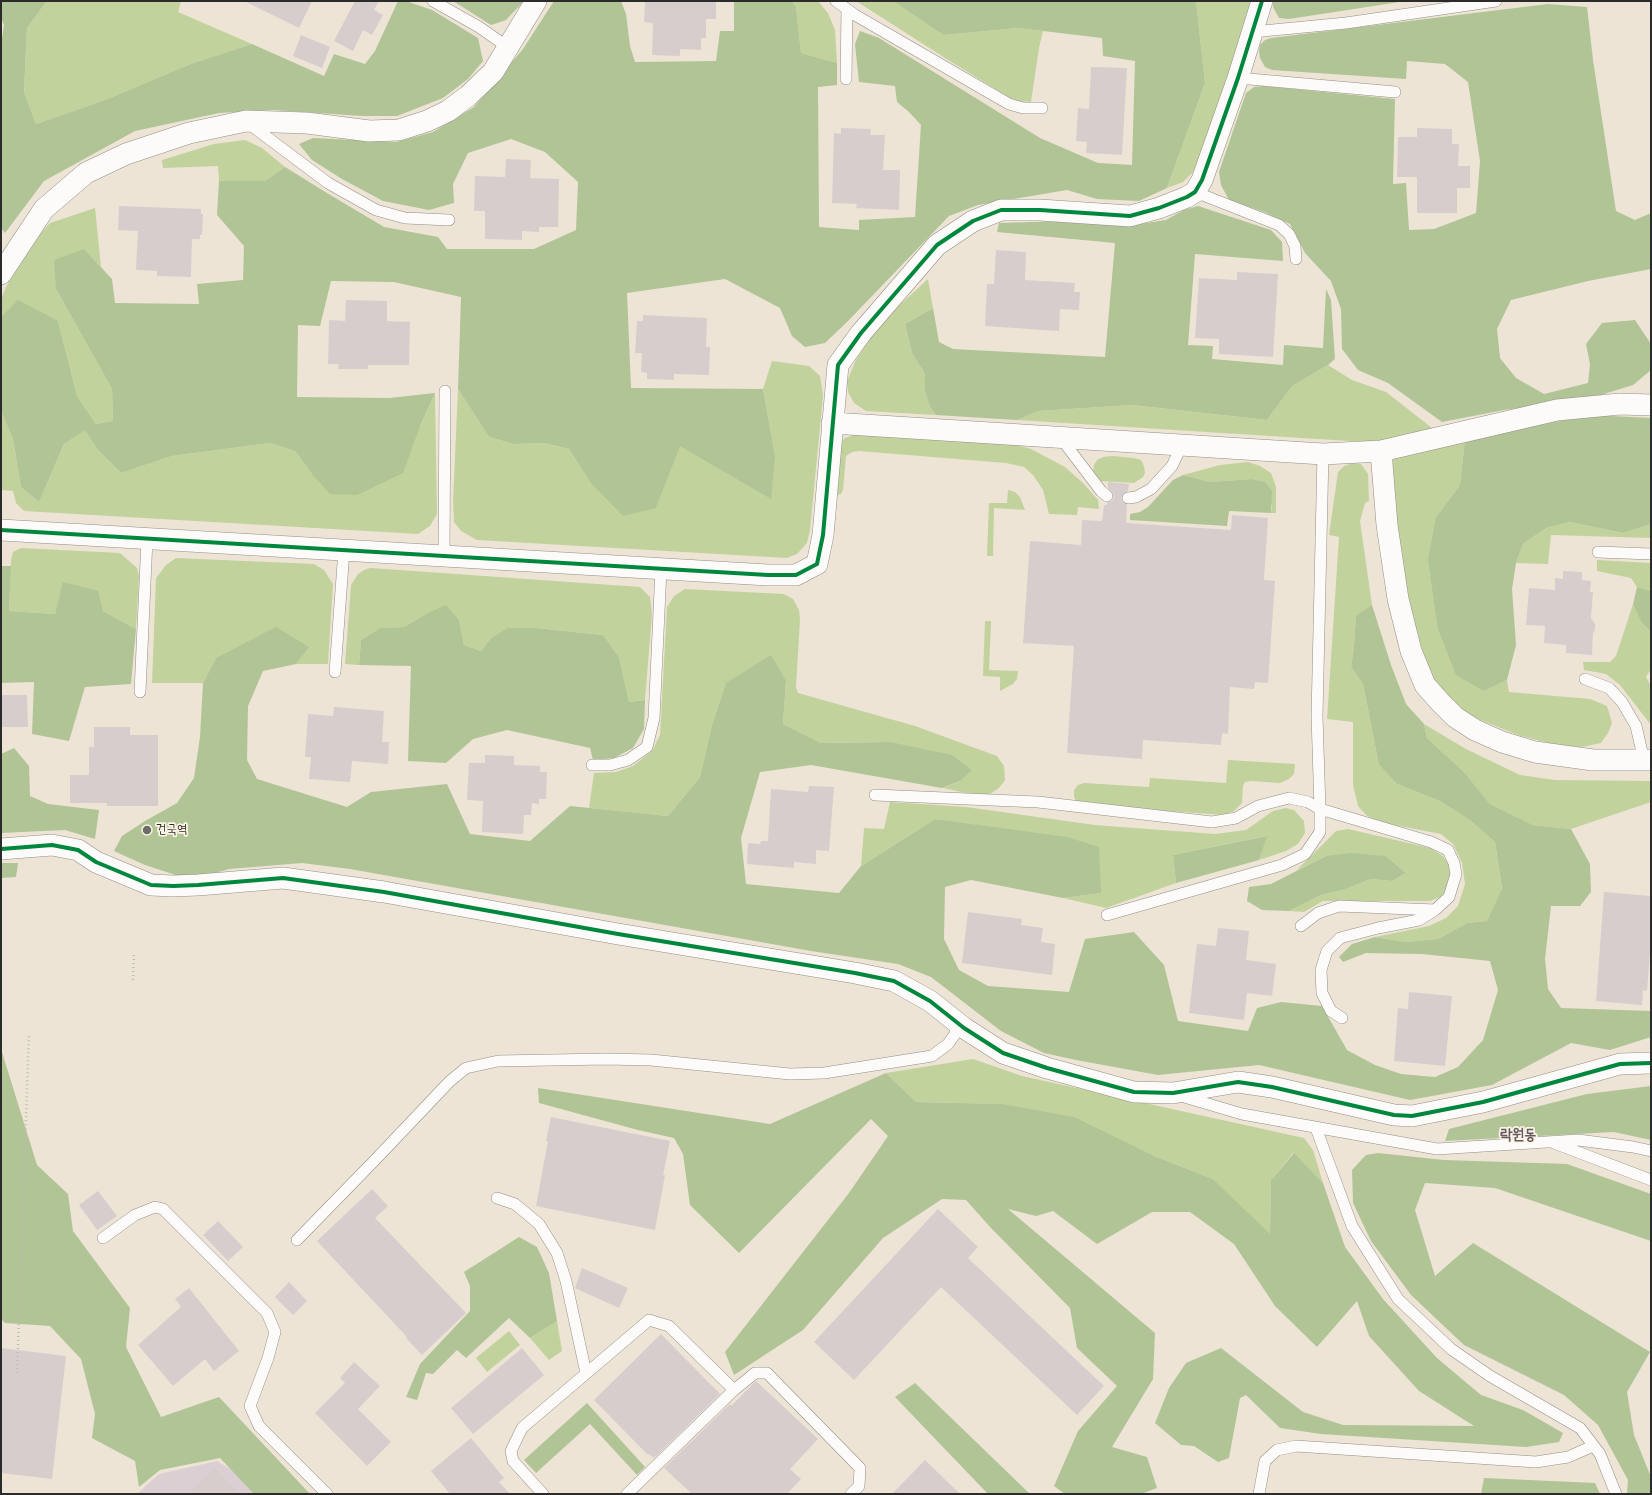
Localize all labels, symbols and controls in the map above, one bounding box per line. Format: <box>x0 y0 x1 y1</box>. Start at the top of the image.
place label: 건국역 <box>156 822 187 838</box>
marker: 건국역 <box>141 824 153 836</box>
district label: 락원동 <box>1500 1126 1536 1144</box>

